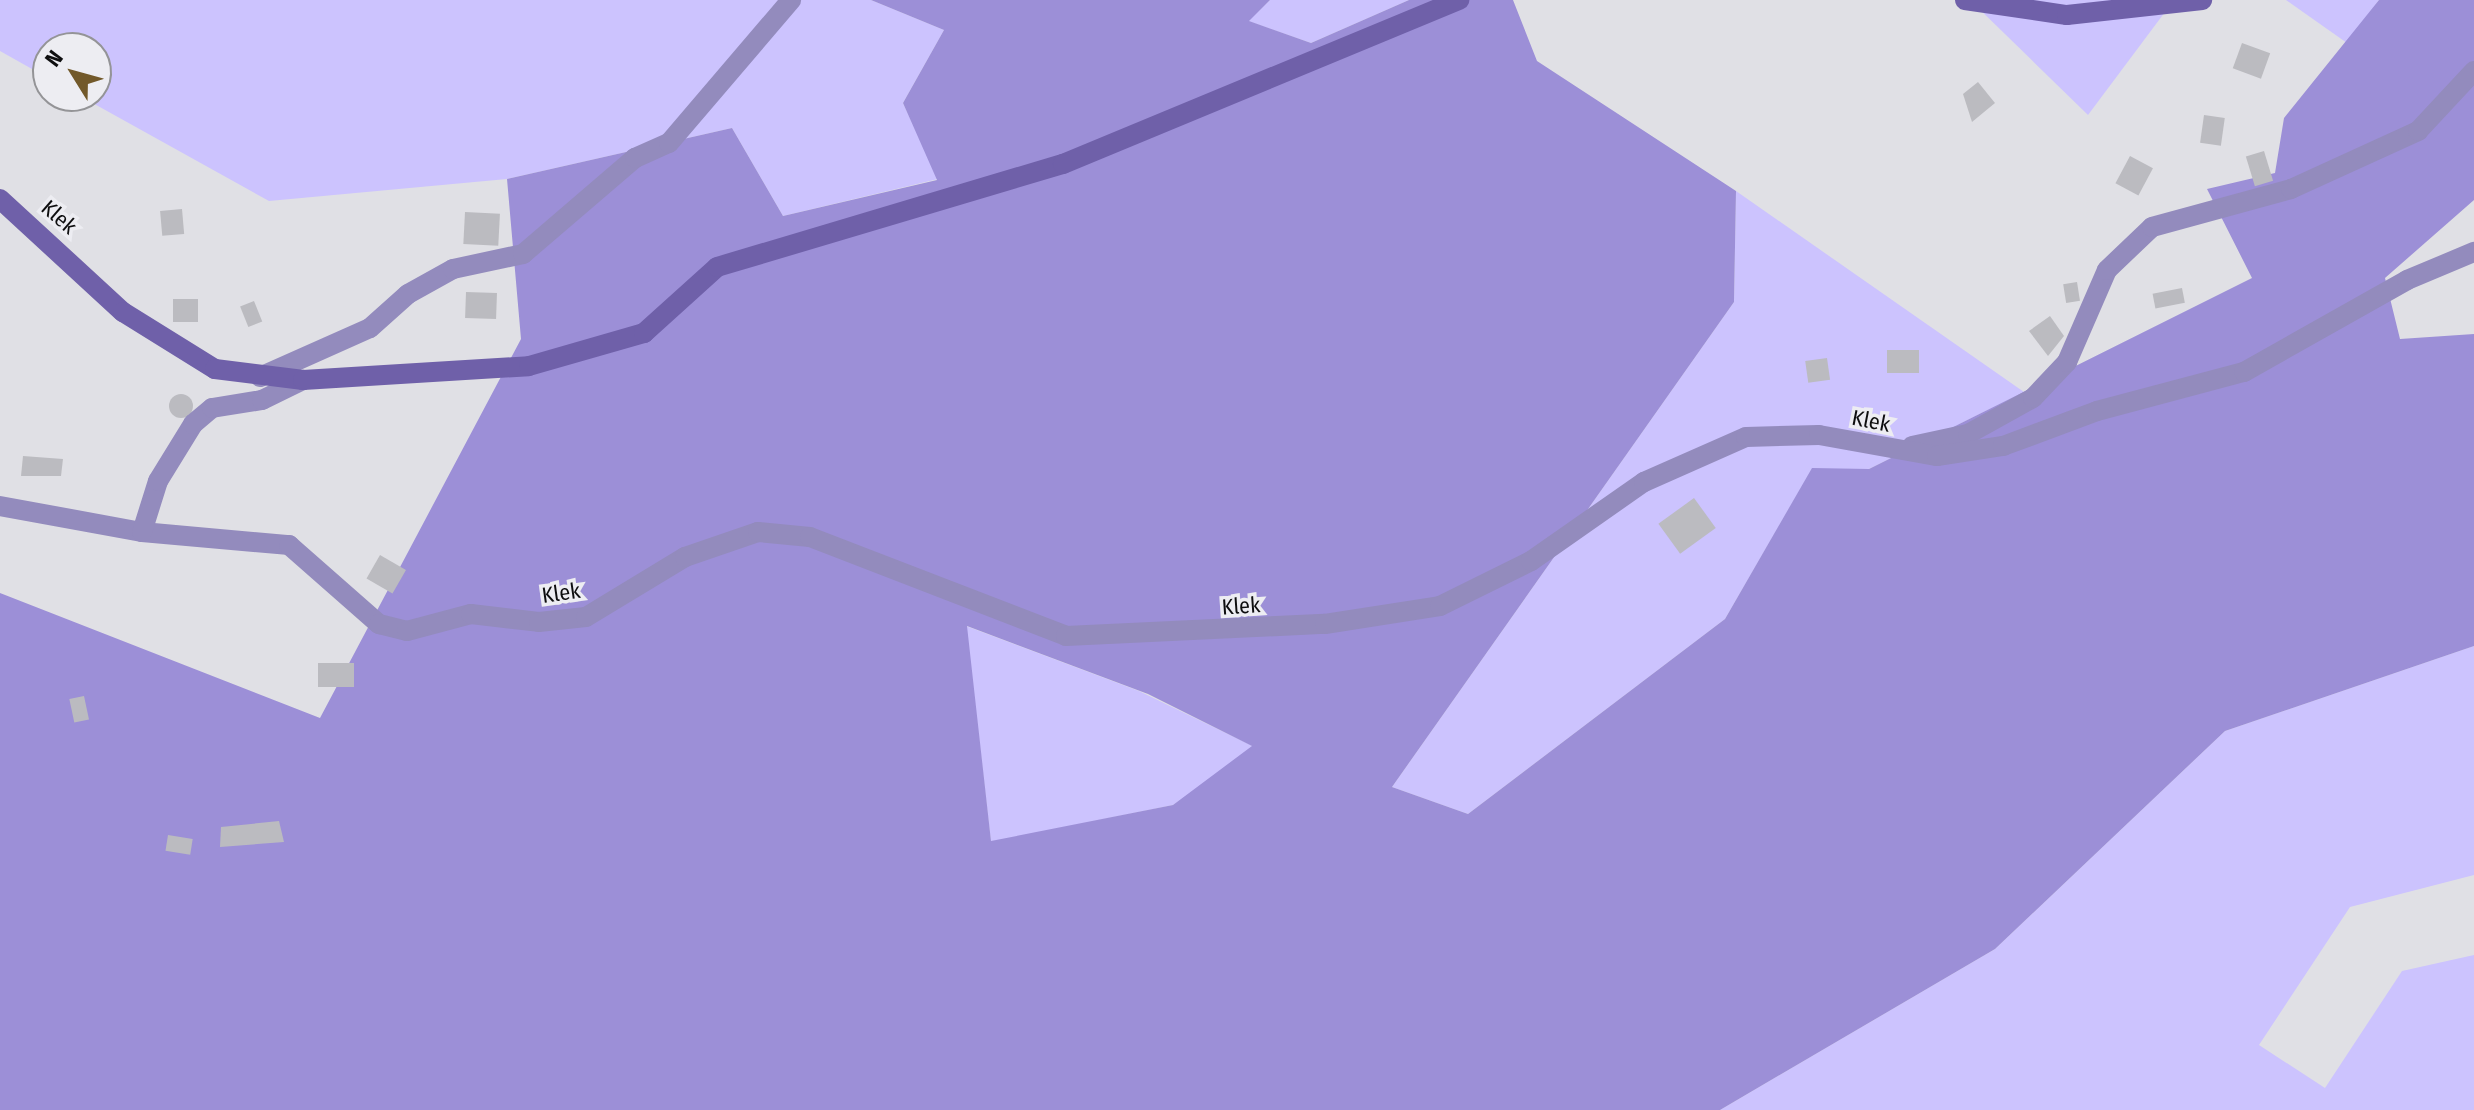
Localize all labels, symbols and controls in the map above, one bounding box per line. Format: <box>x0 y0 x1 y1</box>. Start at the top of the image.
north arrow <box>32 32 112 112</box>
text: N <box>39 45 69 72</box>
street label: Klek <box>36 194 82 240</box>
street label: Klek <box>1850 404 1892 438</box>
street label: Klek <box>540 577 582 609</box>
street label: Klek <box>1221 591 1261 621</box>

